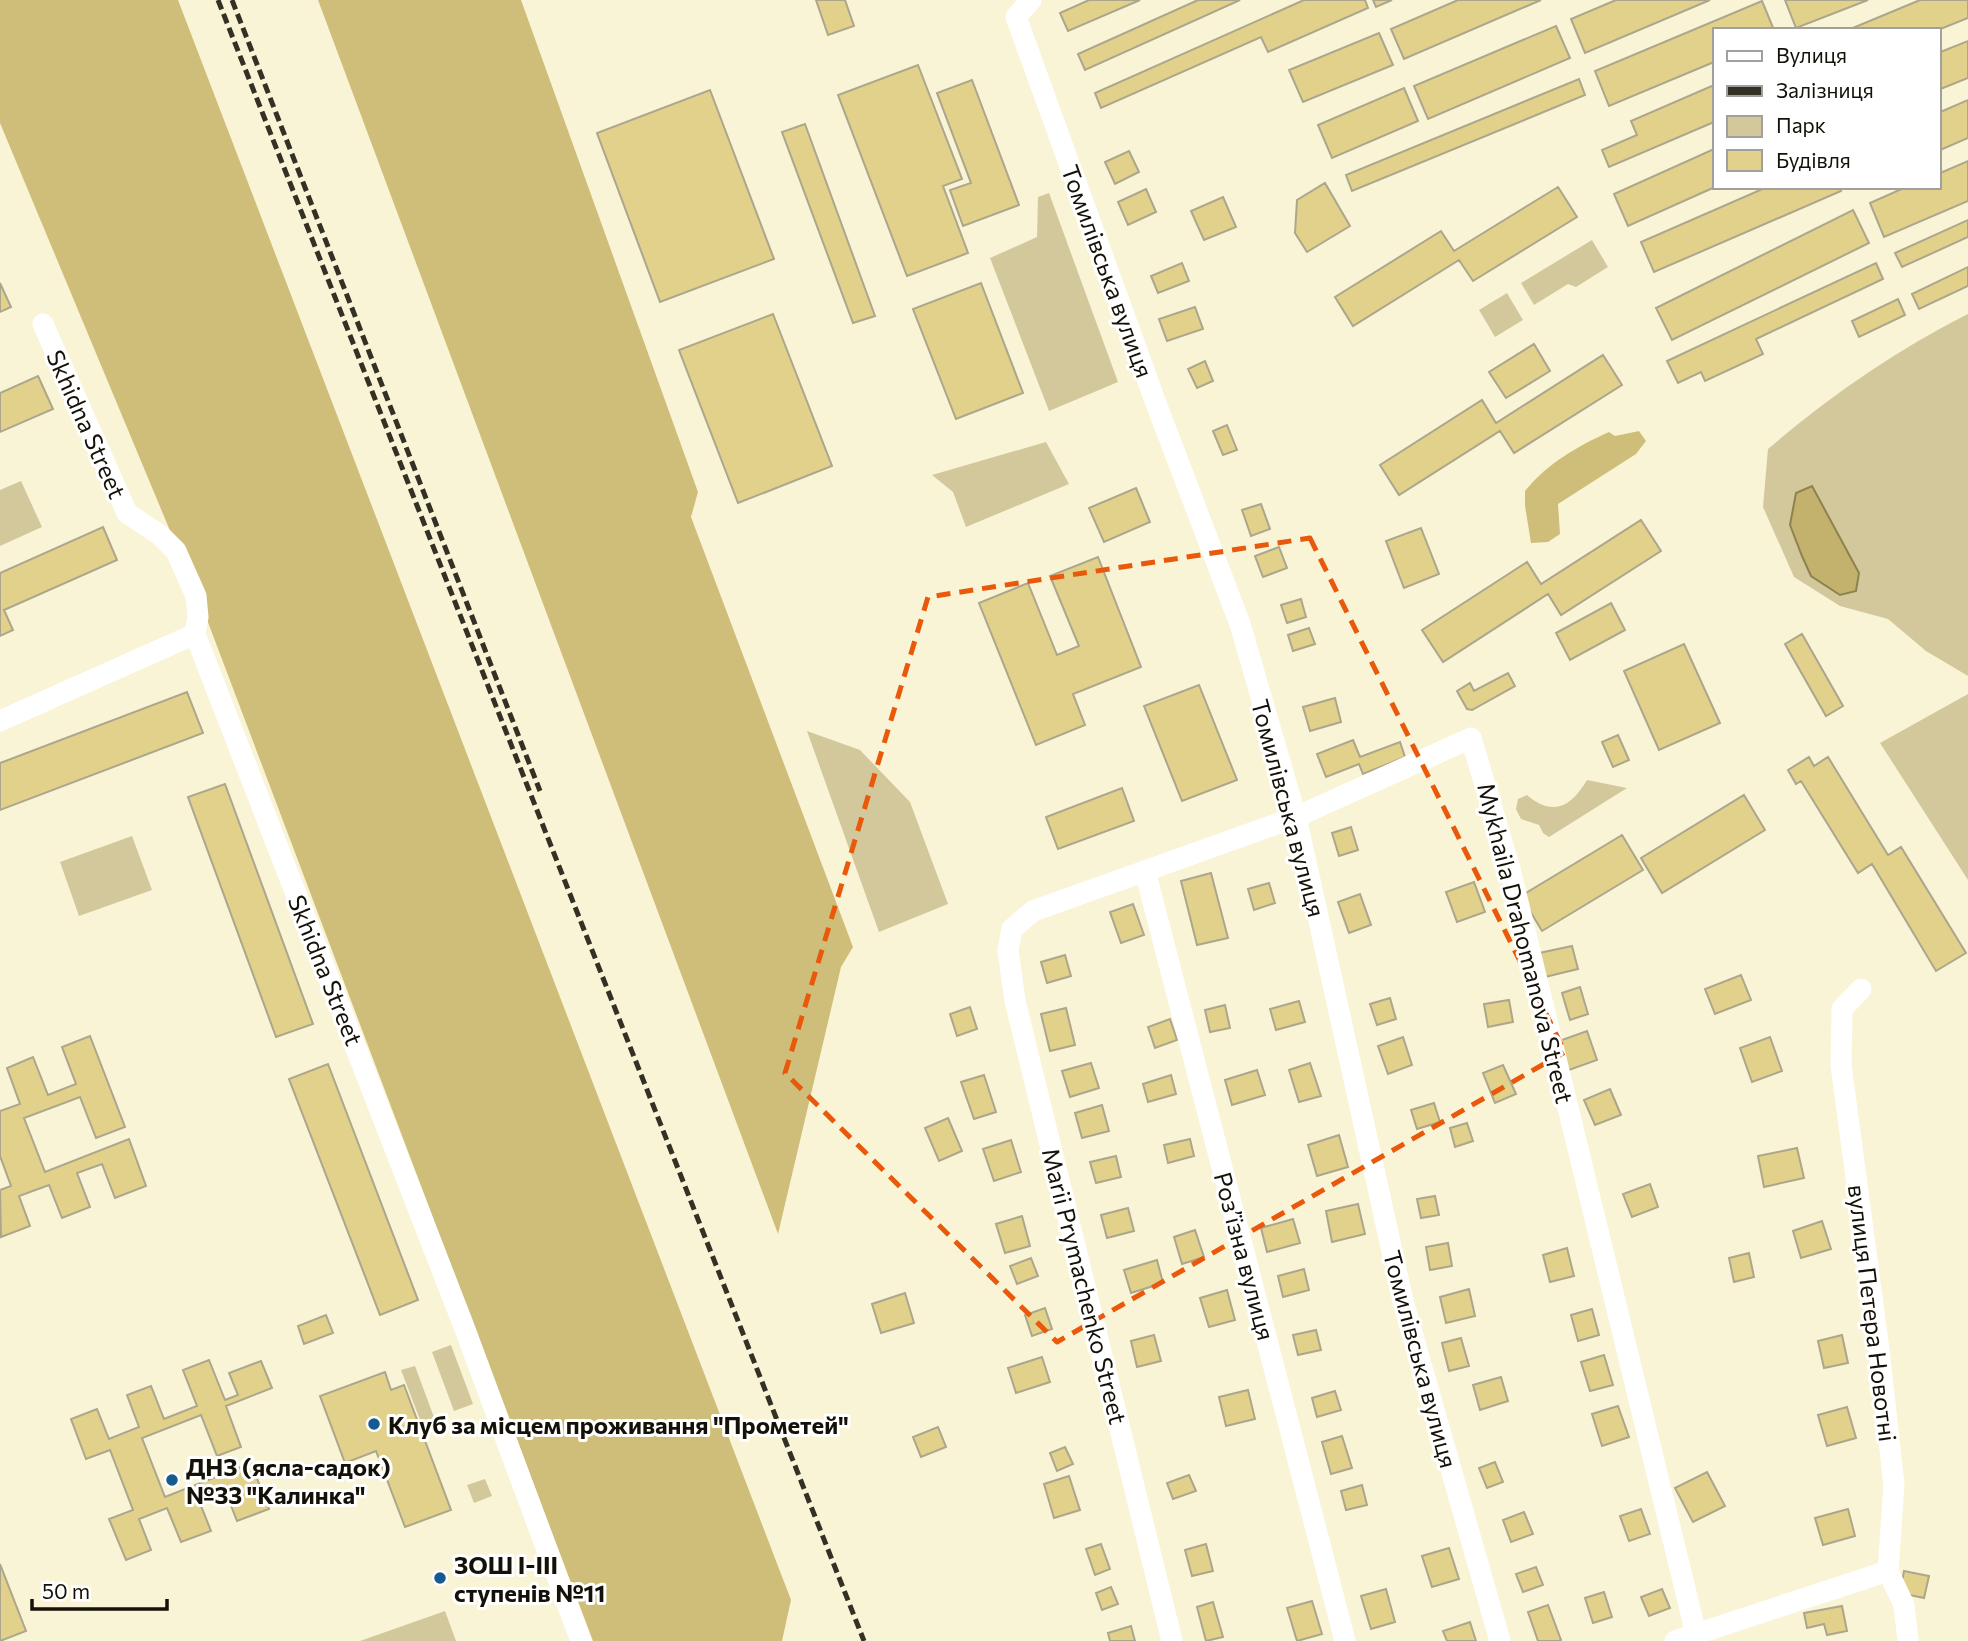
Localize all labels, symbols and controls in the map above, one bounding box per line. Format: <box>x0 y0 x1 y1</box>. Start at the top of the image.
legend <box>1713 28 1940 189</box>
text: Вулиця <box>1776 42 1847 67</box>
text: Залізниця <box>1776 77 1874 102</box>
text: Парк <box>1776 112 1826 137</box>
text: Будівля <box>1776 147 1851 172</box>
street label: Томилівська вулиця <box>1056 161 1160 381</box>
street label: Skhidna Street <box>41 345 133 503</box>
street label: Томилівська вулиця <box>1246 696 1332 920</box>
street label: Mykhaila Drahomanova Street <box>1472 780 1580 1106</box>
street label: Skhidna Street <box>283 891 369 1050</box>
street label: Marii Prymachenko Street <box>1037 1145 1133 1427</box>
street label: Розʼїзна вулиця <box>1209 1169 1281 1343</box>
street label: вулиця Петера Новотні <box>1843 1183 1903 1443</box>
street label: Томилівська вулиця <box>1378 1247 1464 1471</box>
place label: Клуб за місцем проживання "Прометей" <box>388 1410 849 1439</box>
marker: Клуб за місцем проживання "Прометей" <box>366 1416 382 1432</box>
place label: ДНЗ (ясла-садок) №33 "Калинка" <box>186 1452 391 1509</box>
marker: ДНЗ (ясла-садок) №33 "Калинка" <box>164 1472 180 1488</box>
place label: ЗОШ І-ІІІ ступенів №11 <box>454 1550 605 1607</box>
scale bar <box>32 1568 166 1612</box>
marker: ЗОШ І-ІІІ ступенів №11 <box>432 1570 448 1586</box>
text: 50 m <box>42 1578 90 1603</box>

